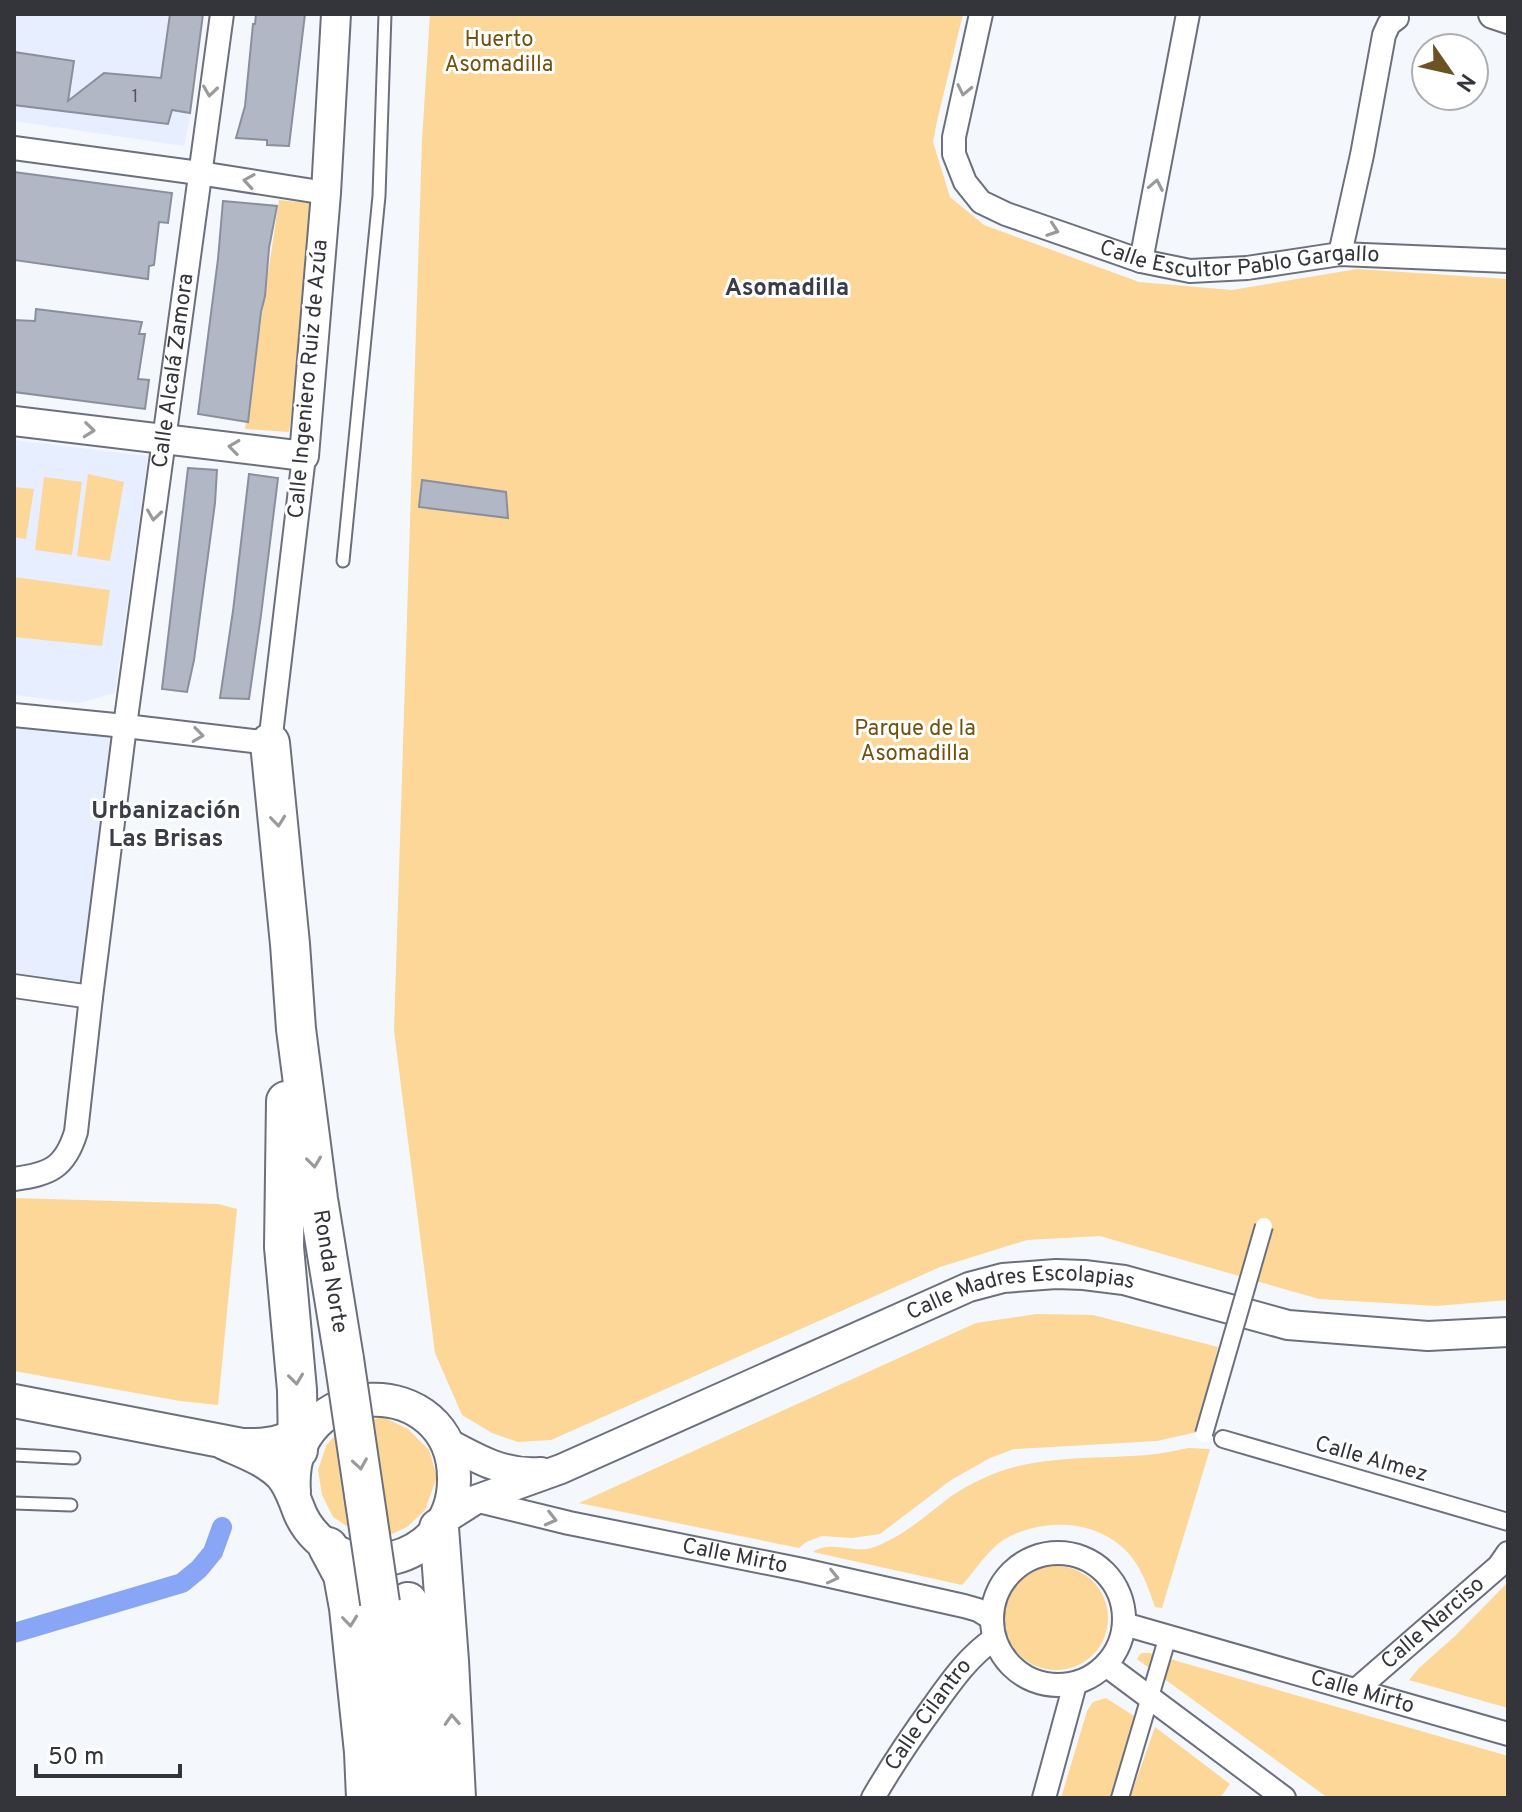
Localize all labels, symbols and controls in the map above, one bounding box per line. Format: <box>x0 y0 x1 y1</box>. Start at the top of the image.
park label: Huerto Asomadilla <box>445 27 553 79</box>
north arrow <box>1410 32 1490 112</box>
text: N <box>1449 68 1480 96</box>
one-way arrow <box>956 83 973 97</box>
one-way arrow <box>202 84 219 98</box>
house number: 1 <box>132 86 138 109</box>
one-way arrow <box>242 173 256 190</box>
one-way arrow <box>1147 178 1164 192</box>
one-way arrow <box>1045 221 1059 237</box>
street label: Calle Escultor Pablo Gargallo <box>1096 234 1380 285</box>
street label: Calle Ingeniero Ruiz de Azúa <box>283 238 335 520</box>
street label: Calle Alcalá Zamora <box>147 272 200 470</box>
district label: Asomadilla <box>725 274 849 304</box>
one-way arrow <box>83 421 96 438</box>
one-way arrow <box>227 439 241 456</box>
one-way arrow <box>146 508 163 522</box>
park label: Parque de la Asomadilla <box>854 716 976 768</box>
one-way arrow <box>192 726 205 743</box>
district label: Urbanización Las Brisas <box>91 797 241 855</box>
one-way arrow <box>269 815 286 828</box>
one-way arrow <box>305 1156 322 1169</box>
street label: Ronda Norte <box>306 1208 353 1335</box>
street label: Calle Madres Escolapias <box>902 1260 1138 1327</box>
one-way arrow <box>287 1373 304 1386</box>
street label: Calle Almez <box>1312 1431 1430 1489</box>
one-way arrow <box>351 1457 368 1471</box>
one-way arrow <box>543 1509 557 1526</box>
street label: Calle Mirto <box>680 1533 790 1580</box>
one-way arrow <box>826 1567 839 1584</box>
street label: Calle Narciso <box>1376 1571 1490 1675</box>
one-way arrow <box>341 1614 358 1627</box>
street label: Calle Cilantro <box>879 1653 978 1776</box>
street label: Calle Mirto <box>1307 1665 1418 1720</box>
one-way arrow <box>444 1713 461 1726</box>
scale bar <box>36 1728 180 1778</box>
text: 50 m <box>48 1743 104 1773</box>

